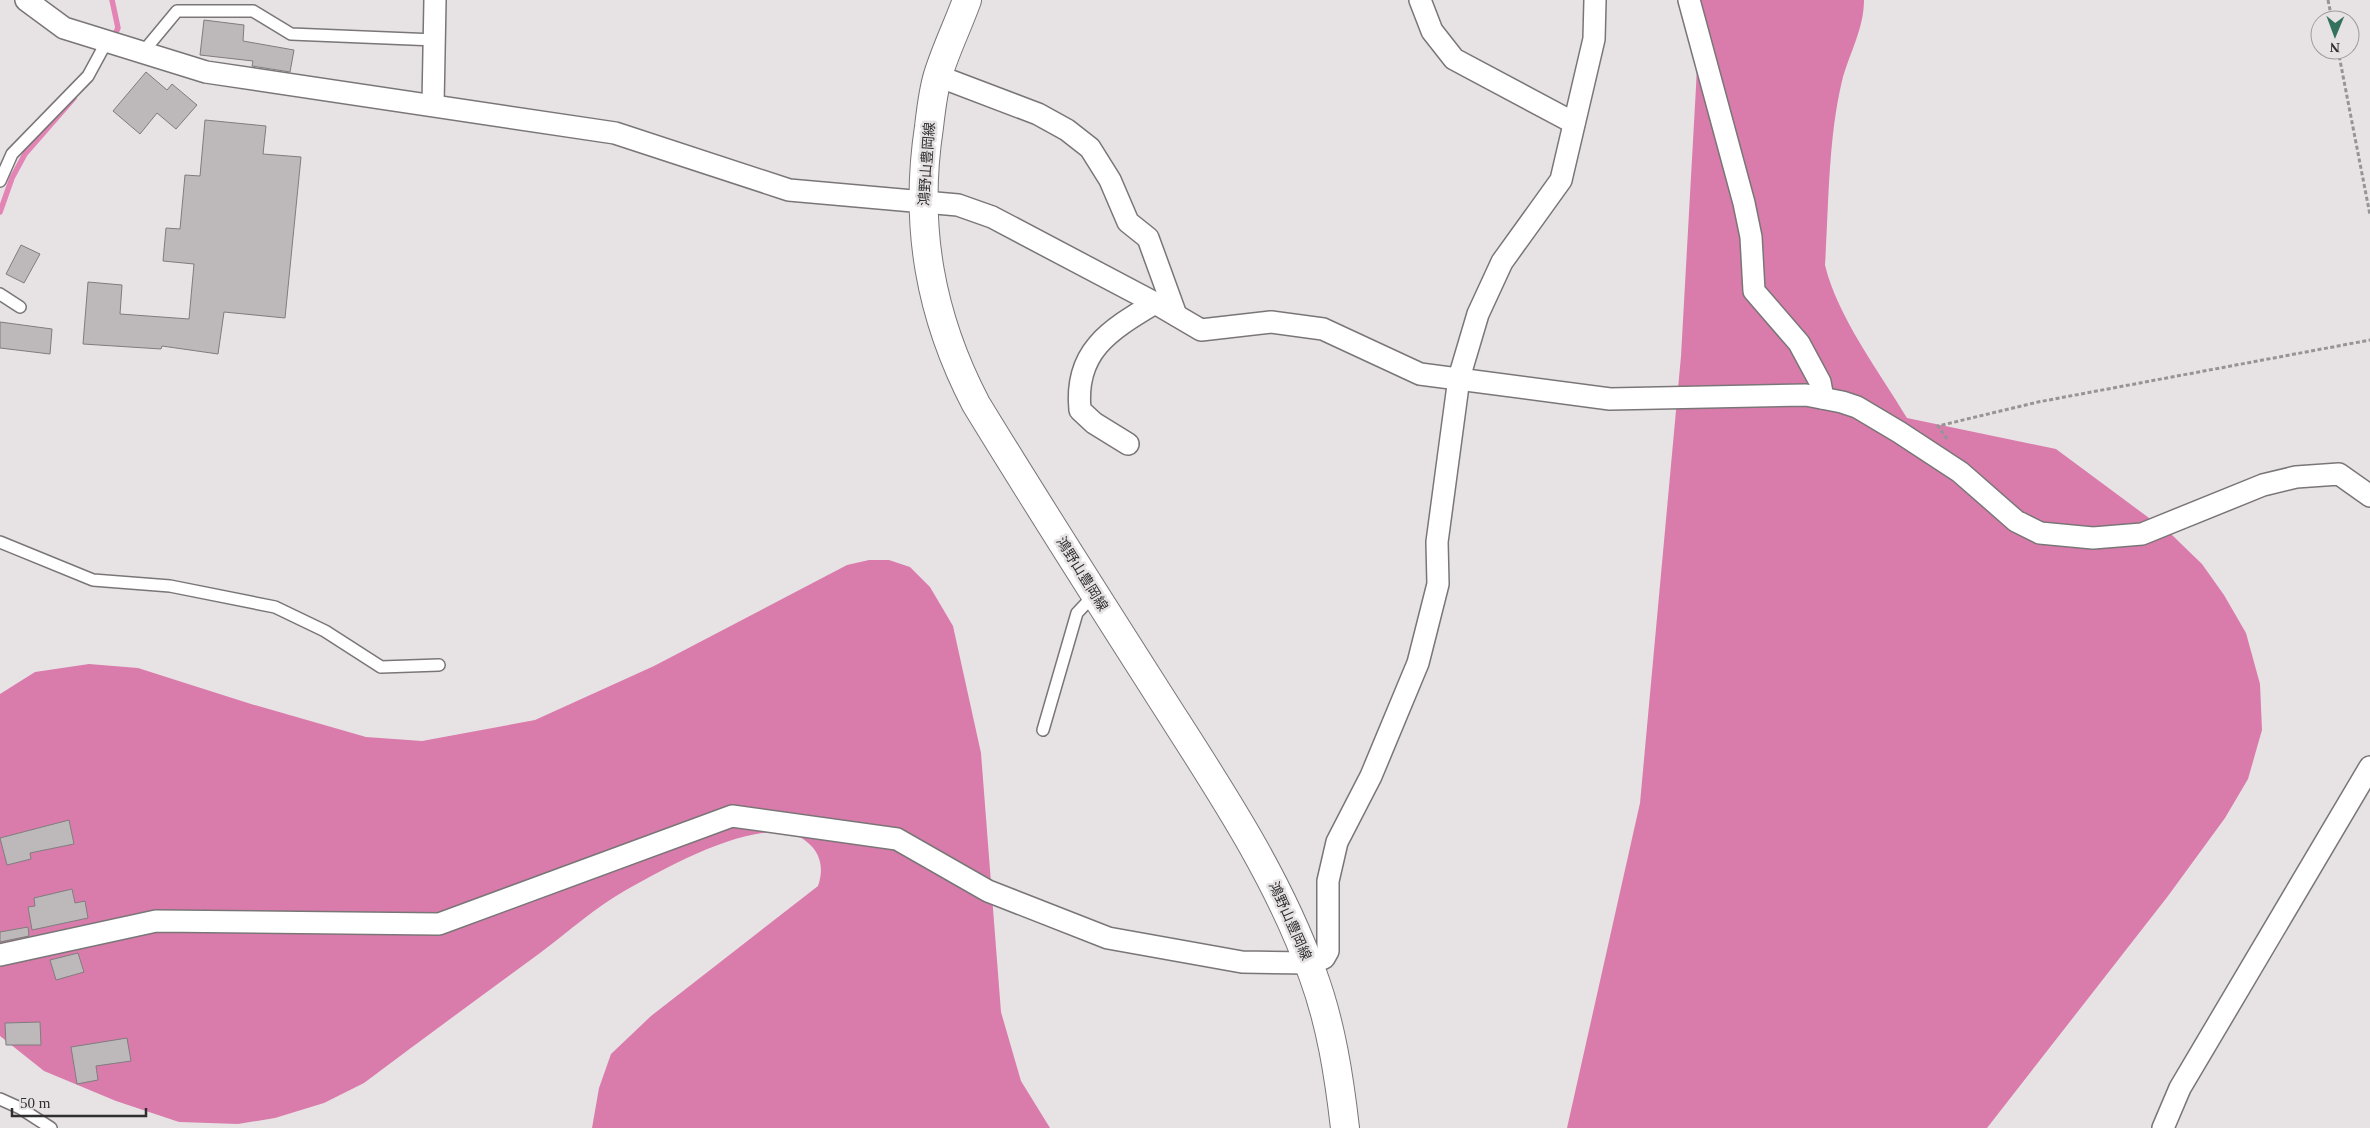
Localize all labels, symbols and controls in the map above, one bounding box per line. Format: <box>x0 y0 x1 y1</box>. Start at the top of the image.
north arrow <box>2310 10 2360 60</box>
text: N <box>2330 40 2340 55</box>
street label: 鴻野山豊岡線 <box>917 122 937 206</box>
street label: 鴻野山豊岡線 <box>1053 534 1111 614</box>
street label: 鴻野山豊岡線 <box>1266 880 1314 962</box>
scale bar <box>12 1086 146 1118</box>
text: 50 m <box>20 1095 51 1111</box>

